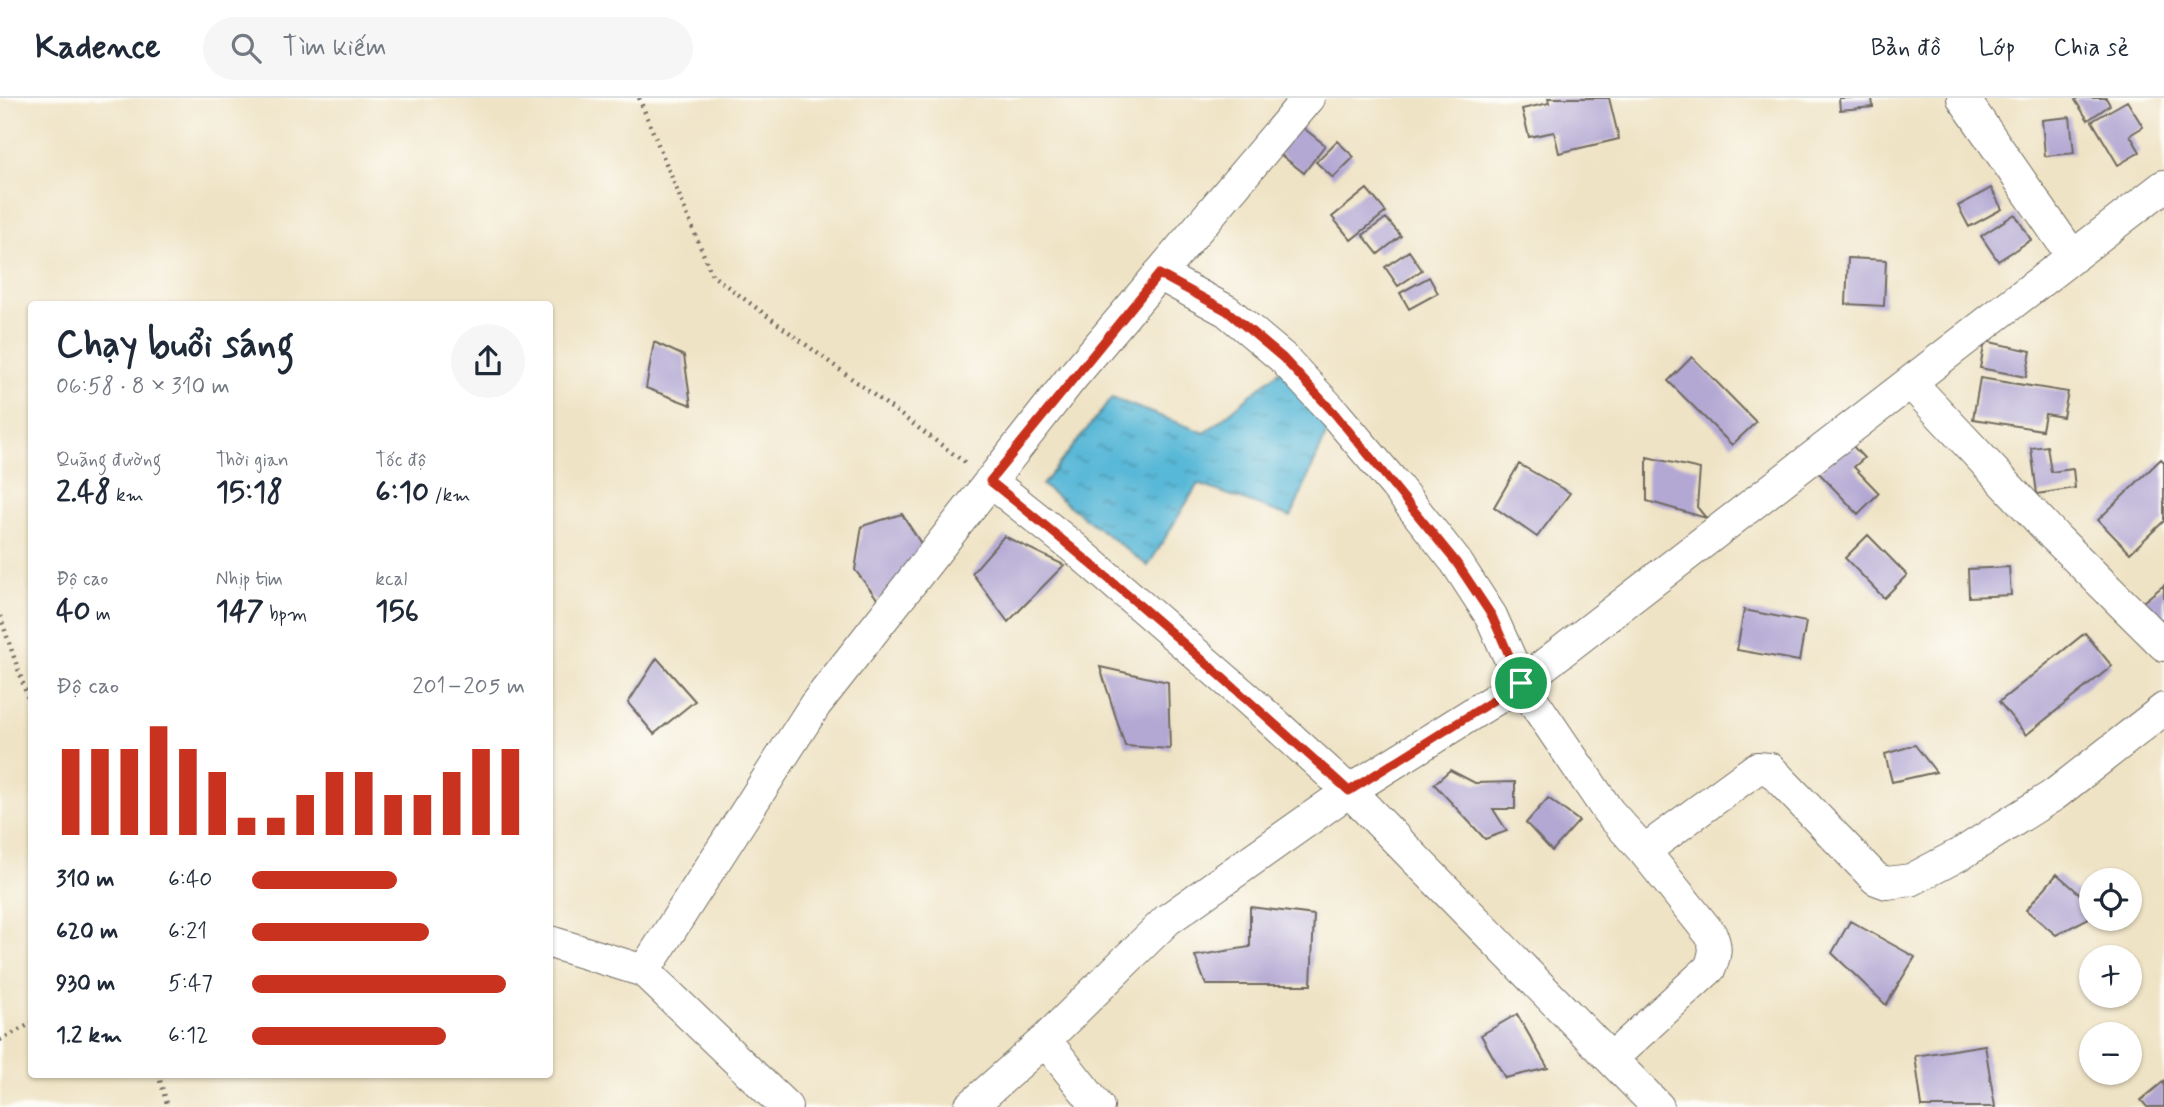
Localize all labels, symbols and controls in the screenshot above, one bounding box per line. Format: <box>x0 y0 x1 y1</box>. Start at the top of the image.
search box <box>203 17 693 80</box>
text: Kadence <box>35 26 161 70</box>
icon: search <box>227 29 265 67</box>
text: Tìm kiếm <box>283 31 387 65</box>
text: Bản đồ <box>1871 33 1941 64</box>
text: Lớp <box>1979 33 2015 64</box>
text: Chia sẻ <box>2053 33 2129 64</box>
text: Chạy buổi sáng <box>56 321 294 370</box>
button: share <box>451 324 525 398</box>
text: 06:58 · 8 × 310 m <box>56 372 230 402</box>
text: Quãng đường <box>56 448 161 473</box>
text: Thời gian <box>216 448 289 473</box>
text: Tốc độ <box>375 448 427 473</box>
text: 2.48 <box>56 473 111 512</box>
text: 15:18 <box>216 473 283 512</box>
text: 6:10 <box>375 473 429 512</box>
text: km <box>111 483 144 508</box>
text: /km <box>429 483 470 508</box>
text: Độ cao <box>56 567 108 592</box>
text: Nhịp tim <box>216 567 283 592</box>
text: kcal <box>375 567 407 592</box>
text: 40 <box>56 592 91 631</box>
text: 147 <box>216 592 264 631</box>
text: 156 <box>375 592 419 631</box>
text: m <box>91 602 111 627</box>
text: bpm <box>264 602 307 627</box>
pin <box>1491 653 1551 713</box>
icon: arrive <box>1502 664 1540 702</box>
text: Độ cao <box>56 672 119 702</box>
text: 201–205 m <box>412 672 525 702</box>
text: 310 m <box>56 865 115 895</box>
text: 6:40 <box>168 865 212 895</box>
map controls <box>2079 868 2142 1085</box>
button: locate <box>2079 868 2142 931</box>
text: 620 m <box>56 917 118 947</box>
text: 6:21 <box>168 917 207 947</box>
button: + <box>2079 945 2142 1008</box>
text: 930 m <box>56 969 115 999</box>
text: 5:47 <box>168 969 213 999</box>
text: 1.2 km <box>56 1021 122 1051</box>
text: 6:12 <box>168 1021 208 1051</box>
button: − <box>2079 1022 2142 1085</box>

